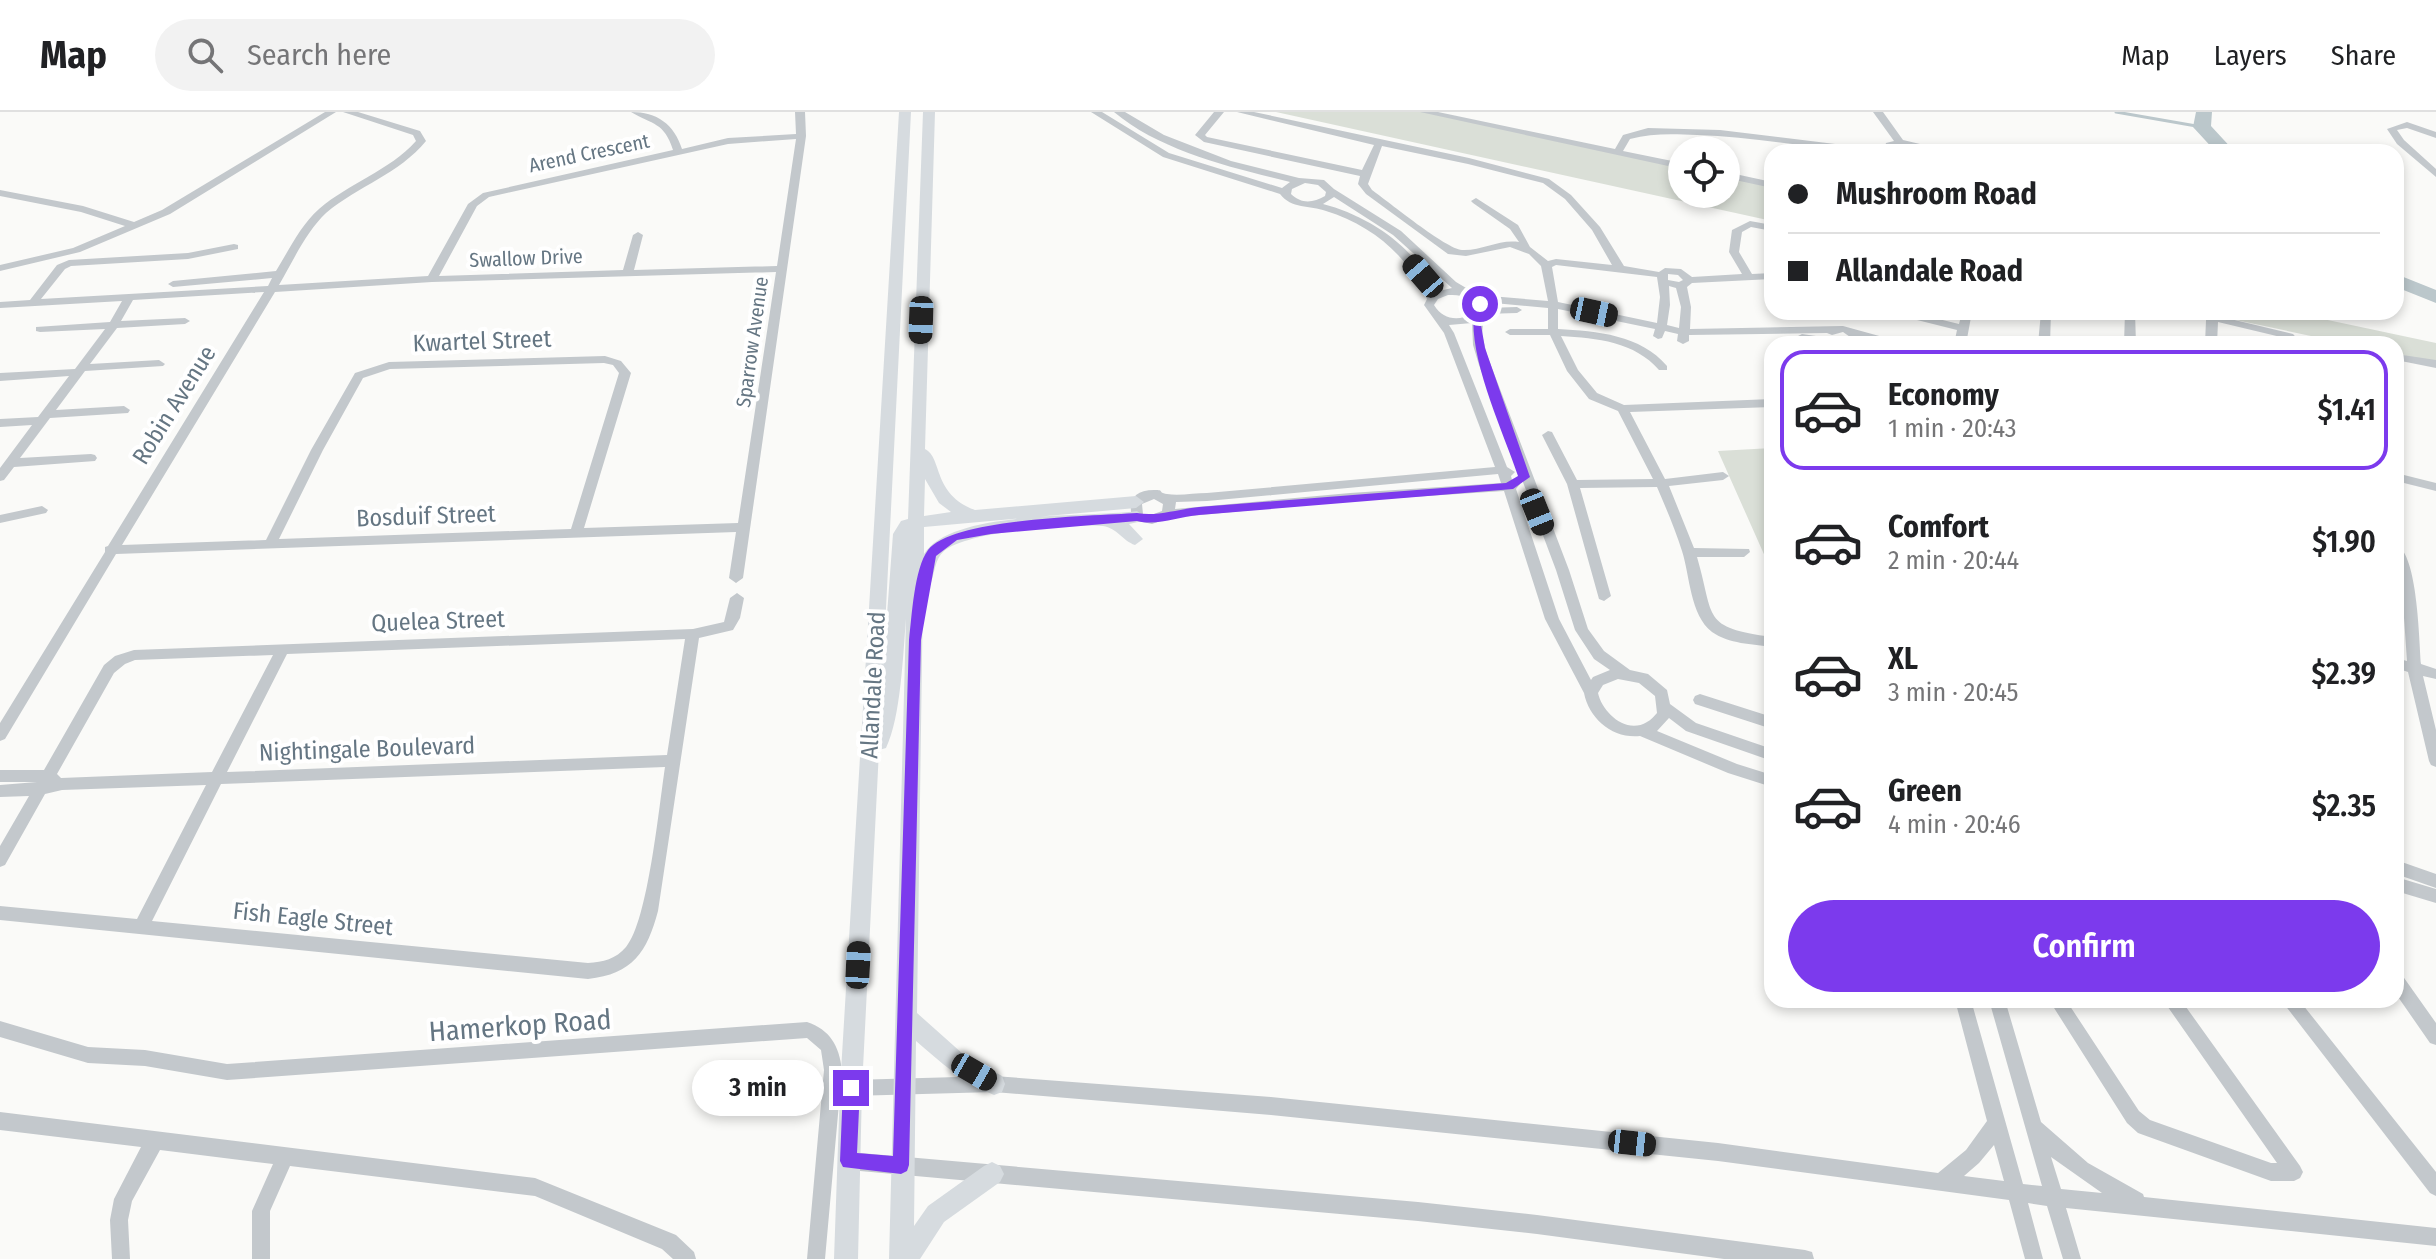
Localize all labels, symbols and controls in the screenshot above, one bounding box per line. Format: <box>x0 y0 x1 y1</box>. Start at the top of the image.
search box <box>155 19 715 91</box>
text: Map <box>40 32 107 78</box>
icon: search <box>183 33 227 77</box>
text: Search here <box>247 37 391 73</box>
text: Map <box>2121 39 2170 72</box>
text: Layers <box>2214 39 2287 72</box>
text: Share <box>2331 39 2396 72</box>
street label: Arend Crescent <box>527 128 652 177</box>
map controls <box>1668 136 1740 208</box>
button: locate <box>1668 136 1740 208</box>
text: Mushroom Road <box>1836 176 2037 212</box>
street label: Swallow Drive <box>469 244 583 272</box>
car <box>1398 250 1448 302</box>
text: Allandale Road <box>1836 253 2023 289</box>
street label: Sparrow Avenue <box>731 275 773 409</box>
route start <box>1462 286 1498 322</box>
car <box>1568 295 1620 329</box>
car <box>908 296 934 344</box>
street label: Kwartel Street <box>412 325 552 357</box>
street label: Robin Avenue <box>126 341 222 469</box>
icon: car <box>1792 374 1864 446</box>
text: Economy <box>1888 377 1999 413</box>
text: $1.41 <box>2318 392 2376 428</box>
text: 1 min · 20:43 <box>1888 413 2017 444</box>
car <box>1517 485 1557 539</box>
street label: Bosduif Street <box>356 500 496 532</box>
icon: car <box>1792 506 1864 578</box>
text: Comfort <box>1888 509 1989 545</box>
text: $1.90 <box>2312 524 2376 560</box>
text: 2 min · 20:44 <box>1888 545 2019 576</box>
street label: Quelea Street <box>371 605 505 637</box>
street label: Allandale Road <box>855 611 891 759</box>
icon: car <box>1792 638 1864 710</box>
text: XL <box>1888 641 1918 677</box>
text: $2.39 <box>2311 656 2376 692</box>
text: 3 min · 20:45 <box>1888 677 2018 708</box>
street label: Nightingale Boulevard <box>259 731 475 767</box>
icon: car <box>1792 770 1864 842</box>
text: Green <box>1888 773 1962 809</box>
text: $2.35 <box>2312 788 2376 824</box>
text: 4 min · 20:46 <box>1888 809 2021 840</box>
street label: Fish Eagle Street <box>232 897 395 941</box>
button: Confirm <box>1788 900 2380 992</box>
car <box>845 940 871 990</box>
street label: Hamerkop Road <box>428 1003 612 1048</box>
car <box>947 1050 1001 1094</box>
callout: 3 min <box>691 1060 823 1116</box>
route end <box>833 1070 869 1106</box>
text: 3 min <box>729 1072 787 1103</box>
car <box>1607 1129 1657 1157</box>

